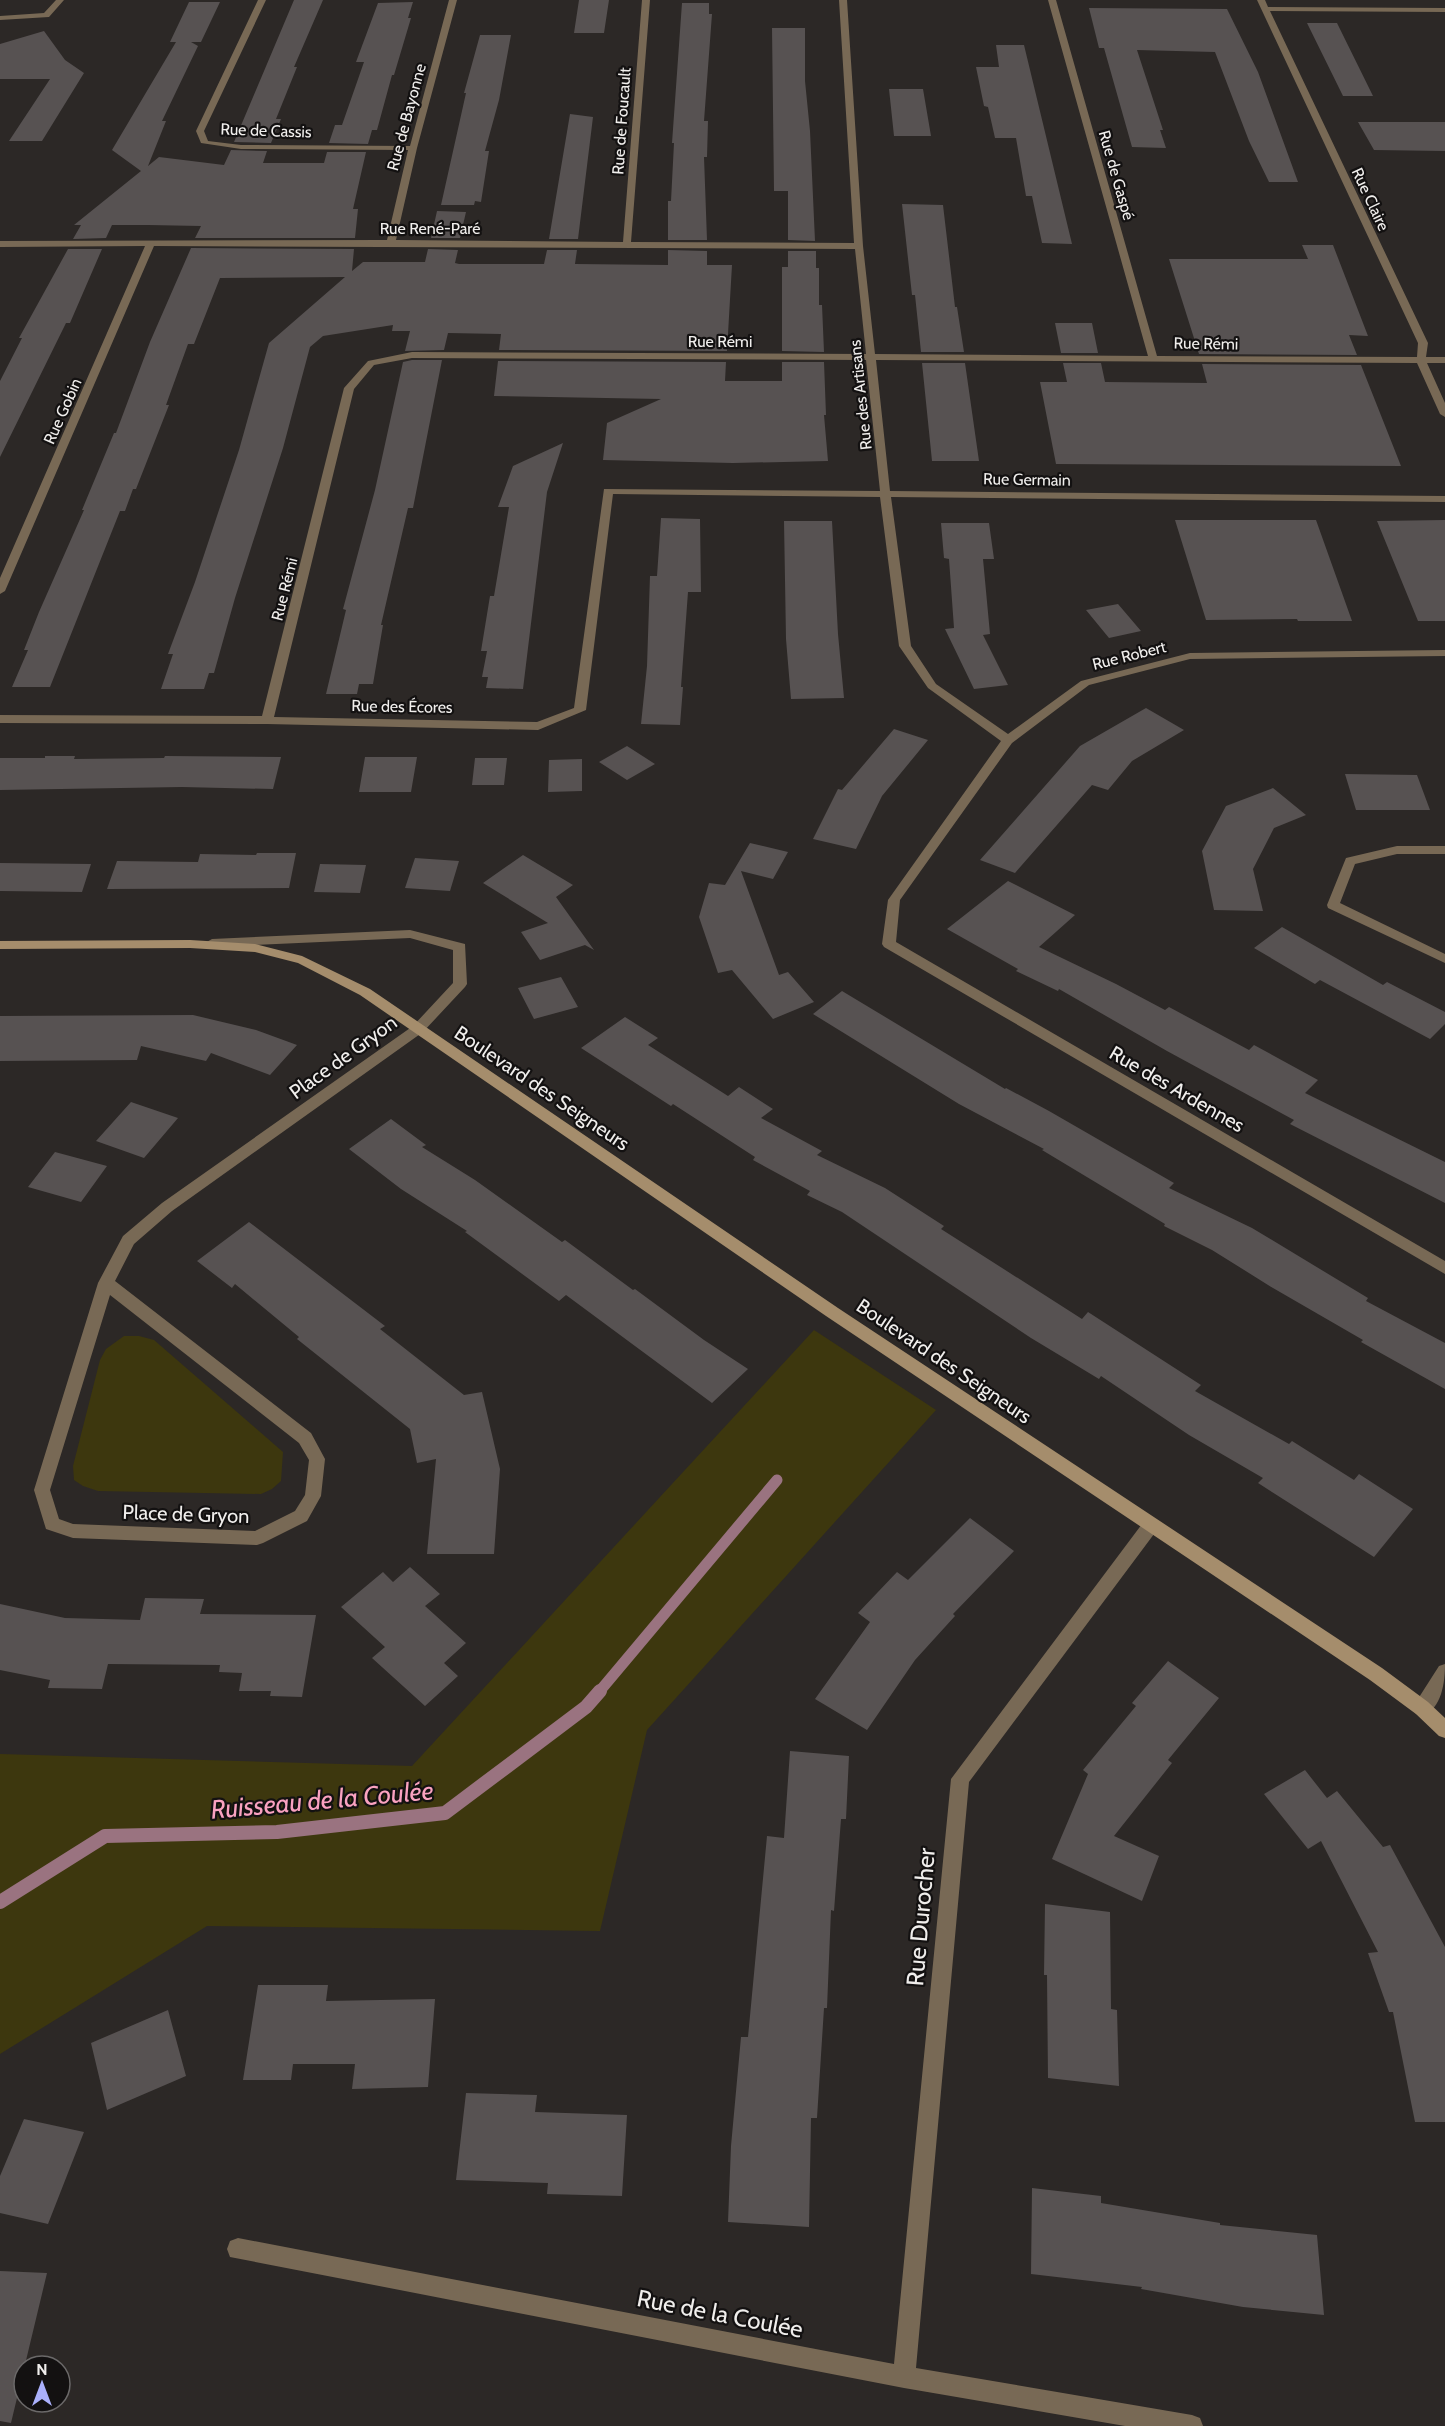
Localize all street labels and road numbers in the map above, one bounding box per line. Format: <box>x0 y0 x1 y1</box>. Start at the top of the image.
street label: Rue de Bayonne <box>383 62 430 173</box>
street label: Rue de Foucault <box>608 66 635 175</box>
street label: Rue de Cassis <box>220 119 312 142</box>
street label: Rue de Gaspé <box>1095 128 1138 222</box>
street label: Rue Claire <box>1348 165 1393 234</box>
street label: Rue René-Paré <box>380 219 480 238</box>
street label: Rue Rémi <box>688 332 752 351</box>
street label: Rue Rémi <box>1174 333 1238 354</box>
street label: Rue des Artisans <box>845 339 876 451</box>
street label: Rue Gobin <box>39 375 85 447</box>
street label: Rue Germain <box>983 469 1071 490</box>
street label: Rue Rémi <box>267 555 302 623</box>
street label: Rue Robert <box>1090 637 1169 674</box>
street label: Rue des Écores <box>351 696 453 717</box>
street label: Place de Gryon <box>285 1010 401 1104</box>
street label: Boulevard des Seigneurs <box>450 1020 634 1156</box>
street label: Rue des Ardennes <box>1105 1041 1249 1137</box>
street label: Boulevard des Seigneurs <box>852 1293 1036 1429</box>
street label: Place de Gryon <box>122 1500 250 1528</box>
street label: Rue Durocher <box>900 1846 941 1987</box>
street label: Rue de la Coulée <box>635 2283 806 2344</box>

